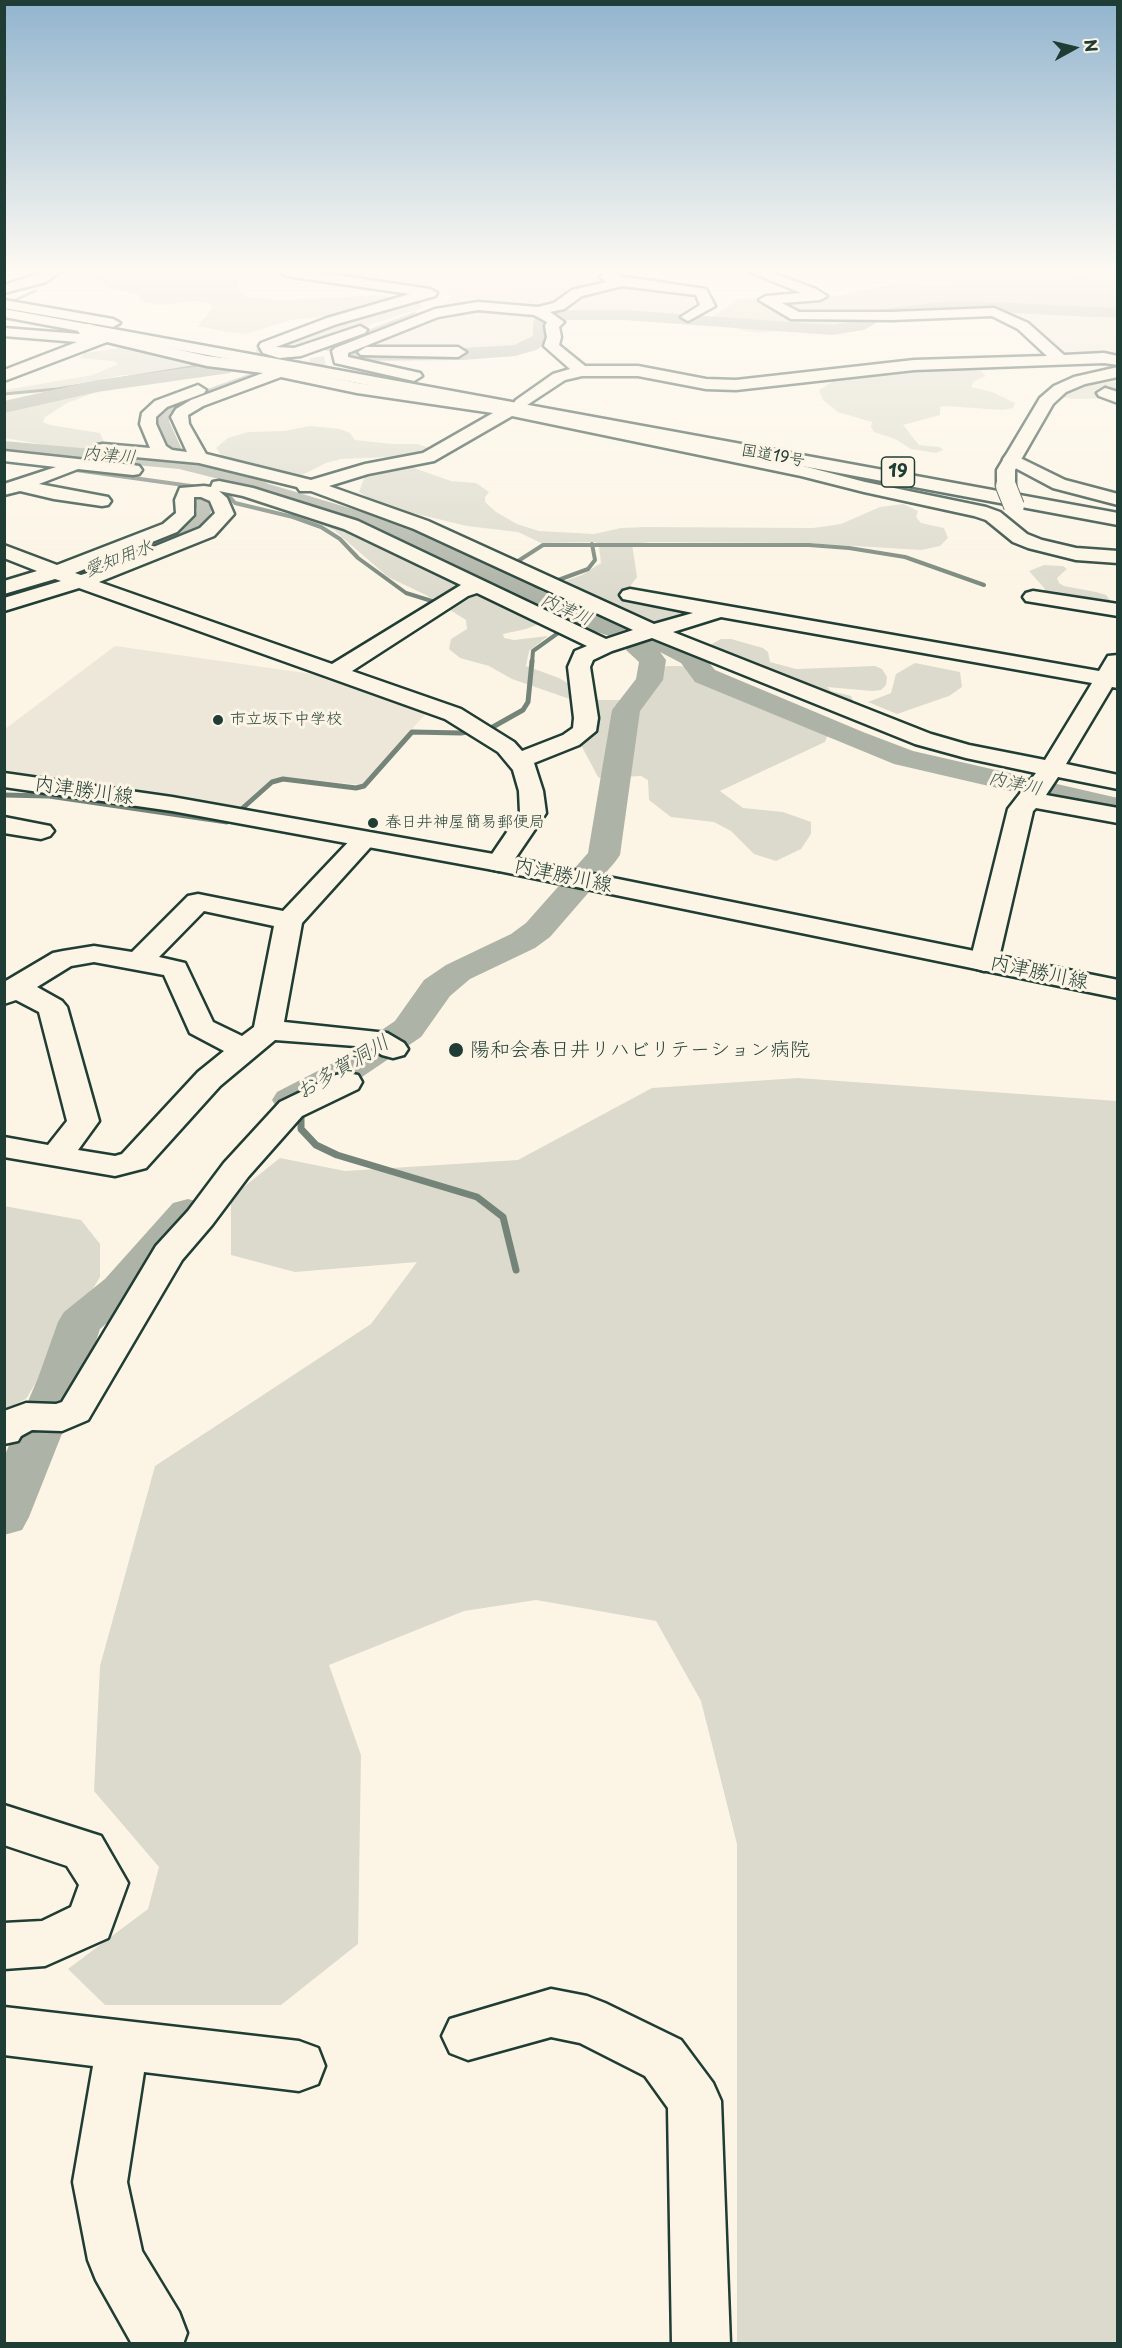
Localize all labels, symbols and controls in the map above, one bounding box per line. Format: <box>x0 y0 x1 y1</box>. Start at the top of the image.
north arrow <box>1044 18 1104 78</box>
text: N <box>1079 38 1105 53</box>
street label: 国道19号 <box>740 441 806 471</box>
water label: 内津川 <box>81 443 137 469</box>
road number: 19 <box>882 457 914 487</box>
water label: 愛知用水 <box>82 536 156 582</box>
water label: 内津川 <box>537 589 595 631</box>
place label: 市立坂下中学校 <box>230 710 342 730</box>
marker: 市立坂下中学校 <box>211 713 225 727</box>
water label: 内津川 <box>986 767 1044 801</box>
street label: 内津勝川線 <box>33 772 135 810</box>
place label: 春日井神屋簡易郵便局 <box>385 813 545 833</box>
marker: 春日井神屋簡易郵便局 <box>366 816 380 830</box>
street label: 内津勝川線 <box>512 854 614 898</box>
street label: 内津勝川線 <box>988 951 1090 995</box>
water label: お多賀洞川 <box>292 1030 394 1106</box>
place label: 陽和会春日井リハビリテーション病院 <box>470 1038 810 1062</box>
marker: 陽和会春日井リハビリテーション病院 <box>447 1041 465 1059</box>

